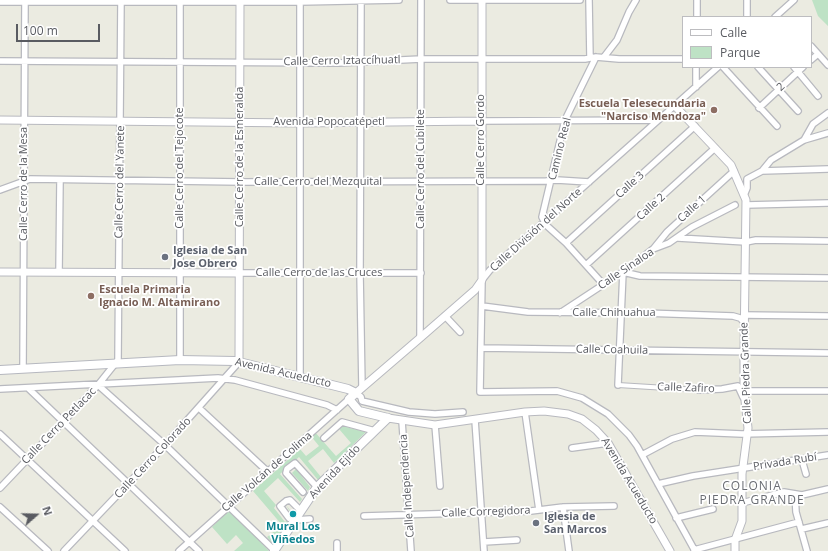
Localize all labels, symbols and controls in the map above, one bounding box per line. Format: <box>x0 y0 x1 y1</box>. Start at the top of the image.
scale bar <box>18 16 102 42</box>
legend <box>682 16 812 68</box>
text: 100 m <box>23 22 58 39</box>
text: Calle <box>720 24 747 41</box>
text: Parque <box>720 44 760 61</box>
street label: Calle Cerro Iztaccíhuatl <box>283 53 401 69</box>
street label: 2 <box>774 80 788 94</box>
street label: Calle Cerro de la Esmeralda <box>233 87 247 227</box>
street label: Calle Cerro Gordo <box>474 94 488 186</box>
place label: Escuela Telesecundaria "Narciso Mendoza" <box>579 97 706 123</box>
marker: Escuela Telesecundaria "Narciso Mendoza" <box>709 105 719 115</box>
street label: Calle Cerro del Tejocote <box>173 107 187 229</box>
street label: Calle Cerro del Cubilete <box>414 109 428 229</box>
street label: Avenida Popocatépetl <box>273 115 385 129</box>
street label: Camino Real <box>546 116 574 182</box>
street label: Calle Cerro del Yanete <box>112 125 128 239</box>
street label: Calle Cerro de la Mesa <box>17 127 31 241</box>
street label: Calle 3 <box>613 169 647 201</box>
street label: Calle Cerro del Mezquital <box>254 175 382 189</box>
street label: Calle División del Norte <box>487 185 585 275</box>
street label: Calle 2 <box>634 191 668 223</box>
street label: Calle 1 <box>675 193 709 225</box>
place label: Iglesia de San Jose Obrero <box>173 244 247 270</box>
street label: Calle Sinaloa <box>595 245 657 293</box>
marker: Iglesia de San Jose Obrero <box>160 252 170 262</box>
street label: Calle Cerro de las Cruces <box>256 266 382 280</box>
place label: Escuela Primaria Ignacio M. Altamirano <box>99 283 220 309</box>
marker: Escuela Primaria Ignacio M. Altamirano <box>86 291 96 301</box>
street label: Calle Chihuahua <box>572 306 656 320</box>
street label: Calle Piedra Grande <box>738 322 754 424</box>
street label: Calle Coahuila <box>576 343 648 357</box>
street label: Avenida Acueducto <box>234 356 332 390</box>
street label: Calle Zafiro <box>657 380 715 396</box>
street label: Calle Cerro Petlacac <box>19 385 99 467</box>
street label: Calle Cerro Colorado <box>112 415 194 501</box>
street label: Calle Volcán de Colima <box>219 429 315 515</box>
street label: Calle Independencia <box>397 434 417 538</box>
street label: Avenida Acueducto <box>598 435 660 527</box>
street label: Avenida Ejido <box>307 442 363 502</box>
street label: Privada Rubí <box>752 450 818 474</box>
district label: COLONIA PIEDRA GRANDE <box>699 480 805 508</box>
north arrow <box>16 495 56 535</box>
text: N <box>39 504 56 517</box>
street label: Calle Corregidora <box>441 504 531 520</box>
marker: Mural Los Viñedos <box>288 509 298 519</box>
place label: Iglesia de San Marcos <box>544 510 607 536</box>
marker: Iglesia de San Marcos <box>531 518 541 528</box>
place label: Mural Los Viñedos <box>266 520 320 546</box>

